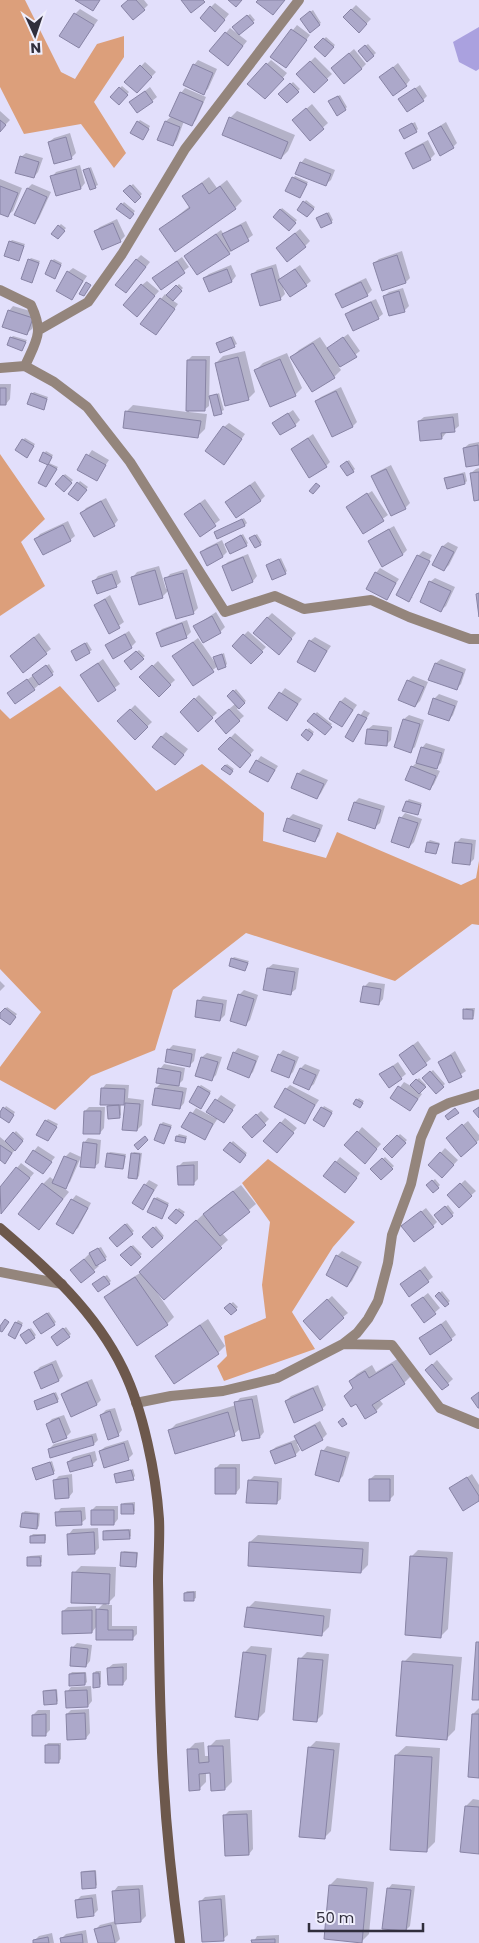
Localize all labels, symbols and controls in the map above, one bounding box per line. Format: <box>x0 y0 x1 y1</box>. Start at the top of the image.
north arrow <box>10 10 60 60</box>
text: N <box>30 38 41 58</box>
scale bar <box>309 1900 423 1932</box>
text: 50 m <box>316 1907 354 1928</box>

